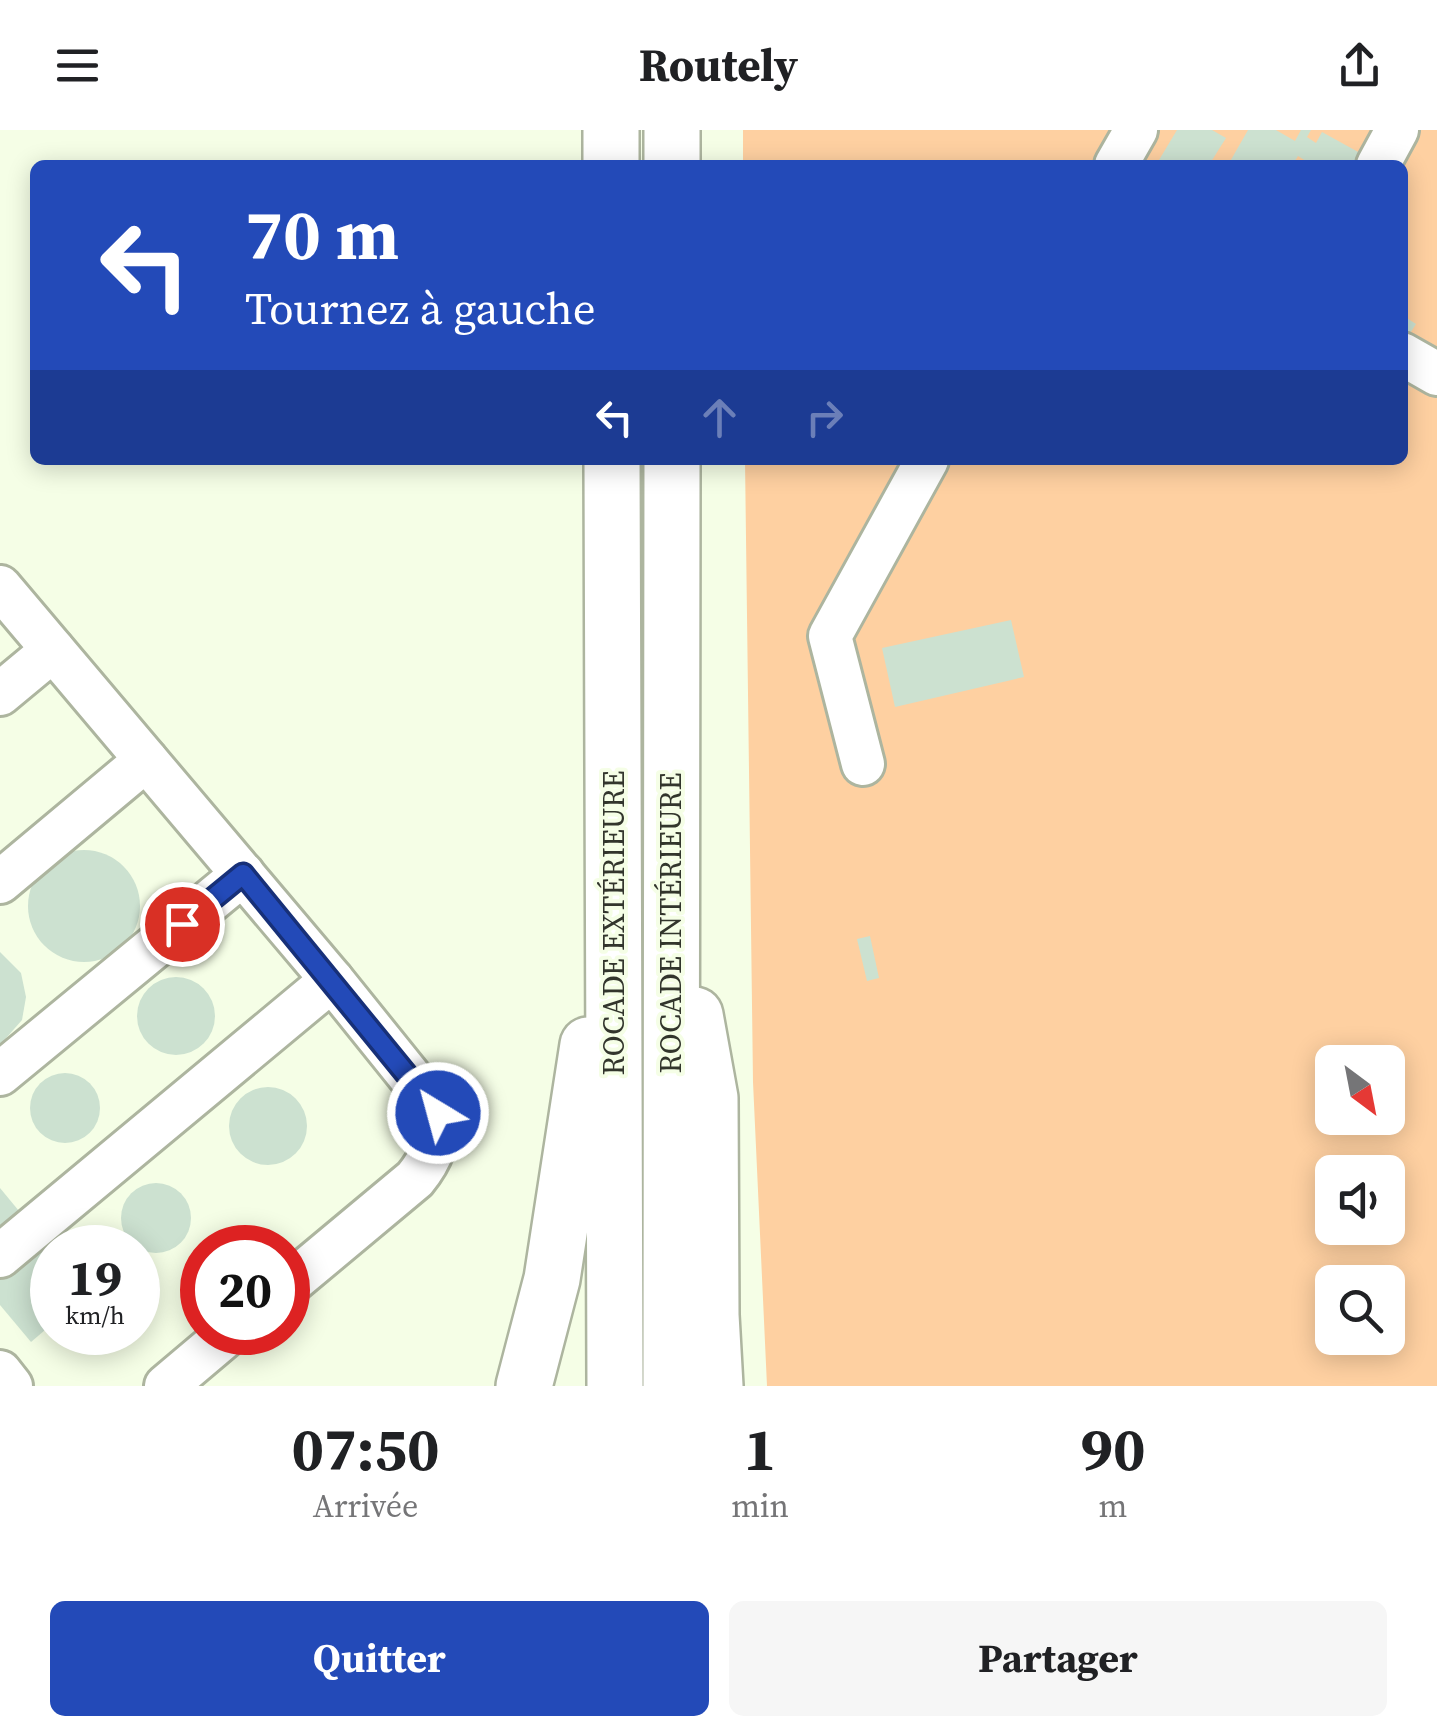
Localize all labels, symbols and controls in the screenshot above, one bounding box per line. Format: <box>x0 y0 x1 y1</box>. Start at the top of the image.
text: Routely <box>639 34 798 96</box>
icon: menu <box>50 38 105 93</box>
icon: share <box>1332 38 1387 93</box>
text: 70 m <box>245 186 399 282</box>
icon: left <box>80 200 210 330</box>
text: Tournez à gauche <box>245 277 596 339</box>
icon: left <box>587 390 642 445</box>
icon: ahead <box>692 390 747 445</box>
icon: right <box>797 390 852 445</box>
street label: ROCADE EXTÉRIEURE <box>593 770 634 1076</box>
street label: ROCADE INTÉRIEURE <box>650 773 691 1074</box>
pin <box>140 882 225 967</box>
icon: arrive <box>155 897 210 952</box>
north arrow <box>1315 1045 1405 1135</box>
map controls <box>1315 1045 1405 1355</box>
position arrow <box>386 1061 490 1165</box>
button: sound <box>1315 1155 1405 1245</box>
speed limit sign: 20 <box>180 1225 310 1355</box>
text: 19 <box>68 1243 122 1312</box>
button: search <box>1315 1265 1405 1355</box>
text: km/h <box>65 1298 125 1332</box>
text: 07:50 <box>292 1408 440 1490</box>
text: 1 <box>744 1408 776 1490</box>
text: 90 <box>1080 1408 1145 1490</box>
text: Arrivée <box>313 1484 418 1528</box>
text: min <box>731 1484 789 1528</box>
text: m <box>1099 1484 1127 1528</box>
button: Quitter <box>50 1601 709 1716</box>
button: Partager <box>729 1601 1387 1716</box>

